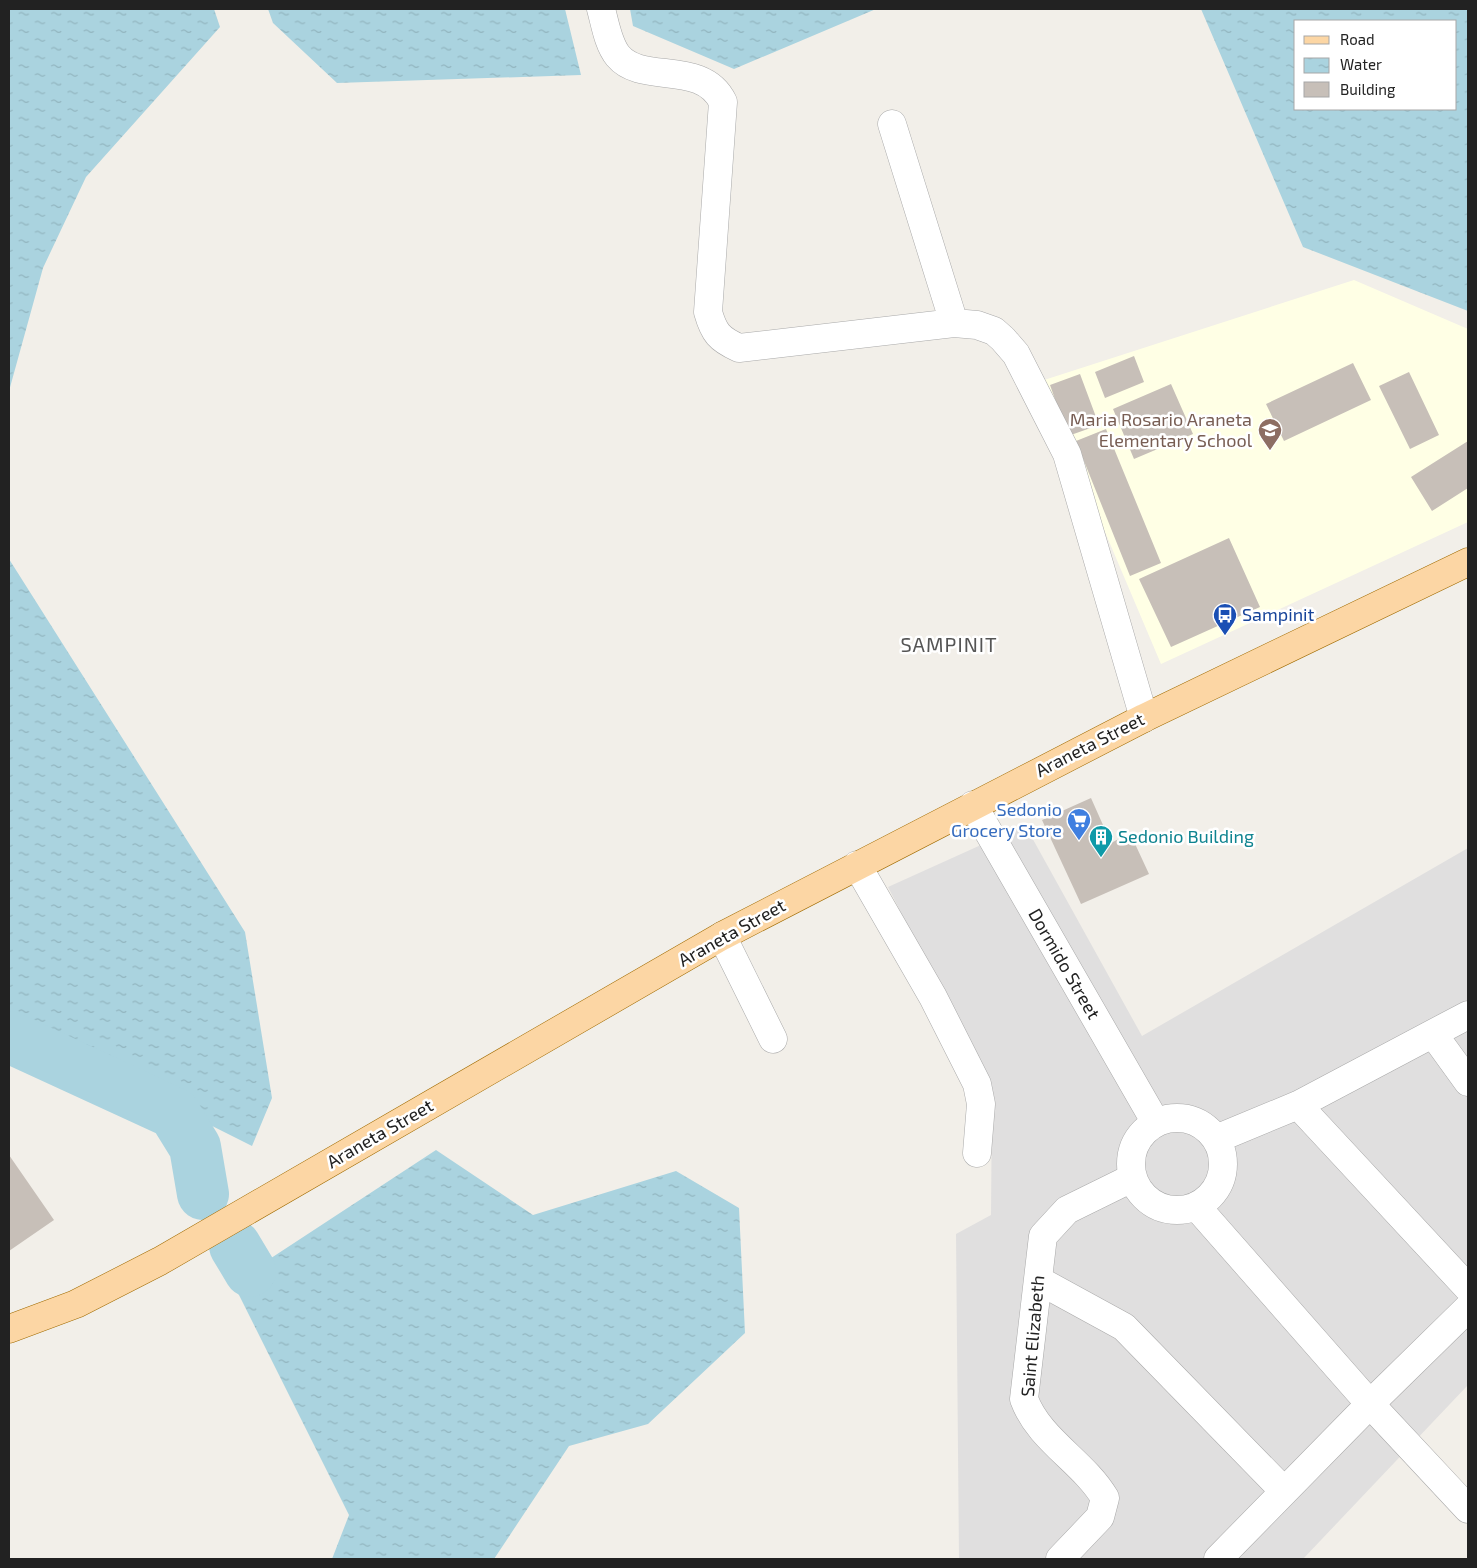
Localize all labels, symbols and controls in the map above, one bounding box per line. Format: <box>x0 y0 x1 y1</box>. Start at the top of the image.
legend <box>1294 20 1457 110</box>
text: Road <box>1340 30 1375 48</box>
text: Water <box>1340 55 1382 73</box>
text: Building <box>1340 80 1396 98</box>
place label: Maria Rosario Araneta Elementary School <box>1070 408 1253 451</box>
school or university icon: Maria Rosario Araneta Elementary School <box>1257 417 1283 451</box>
bus stop icon: Sampinit <box>1212 602 1238 636</box>
place label: Sampinit <box>1242 603 1315 625</box>
district label: SAMPINIT <box>900 632 998 656</box>
street label: Araneta Street <box>1031 707 1148 781</box>
place label: Sedonio Grocery Store <box>951 798 1062 841</box>
supermarket icon: Sedonio Grocery Store <box>1066 807 1092 841</box>
building icon: Sedonio Building <box>1088 824 1114 858</box>
place label: Sedonio Building <box>1118 825 1254 847</box>
street label: Araneta Street <box>674 894 789 971</box>
street label: Dormido Street <box>1024 904 1106 1023</box>
street label: Araneta Street <box>322 1094 437 1172</box>
street label: Saint Elizabeth <box>1016 1274 1048 1398</box>

